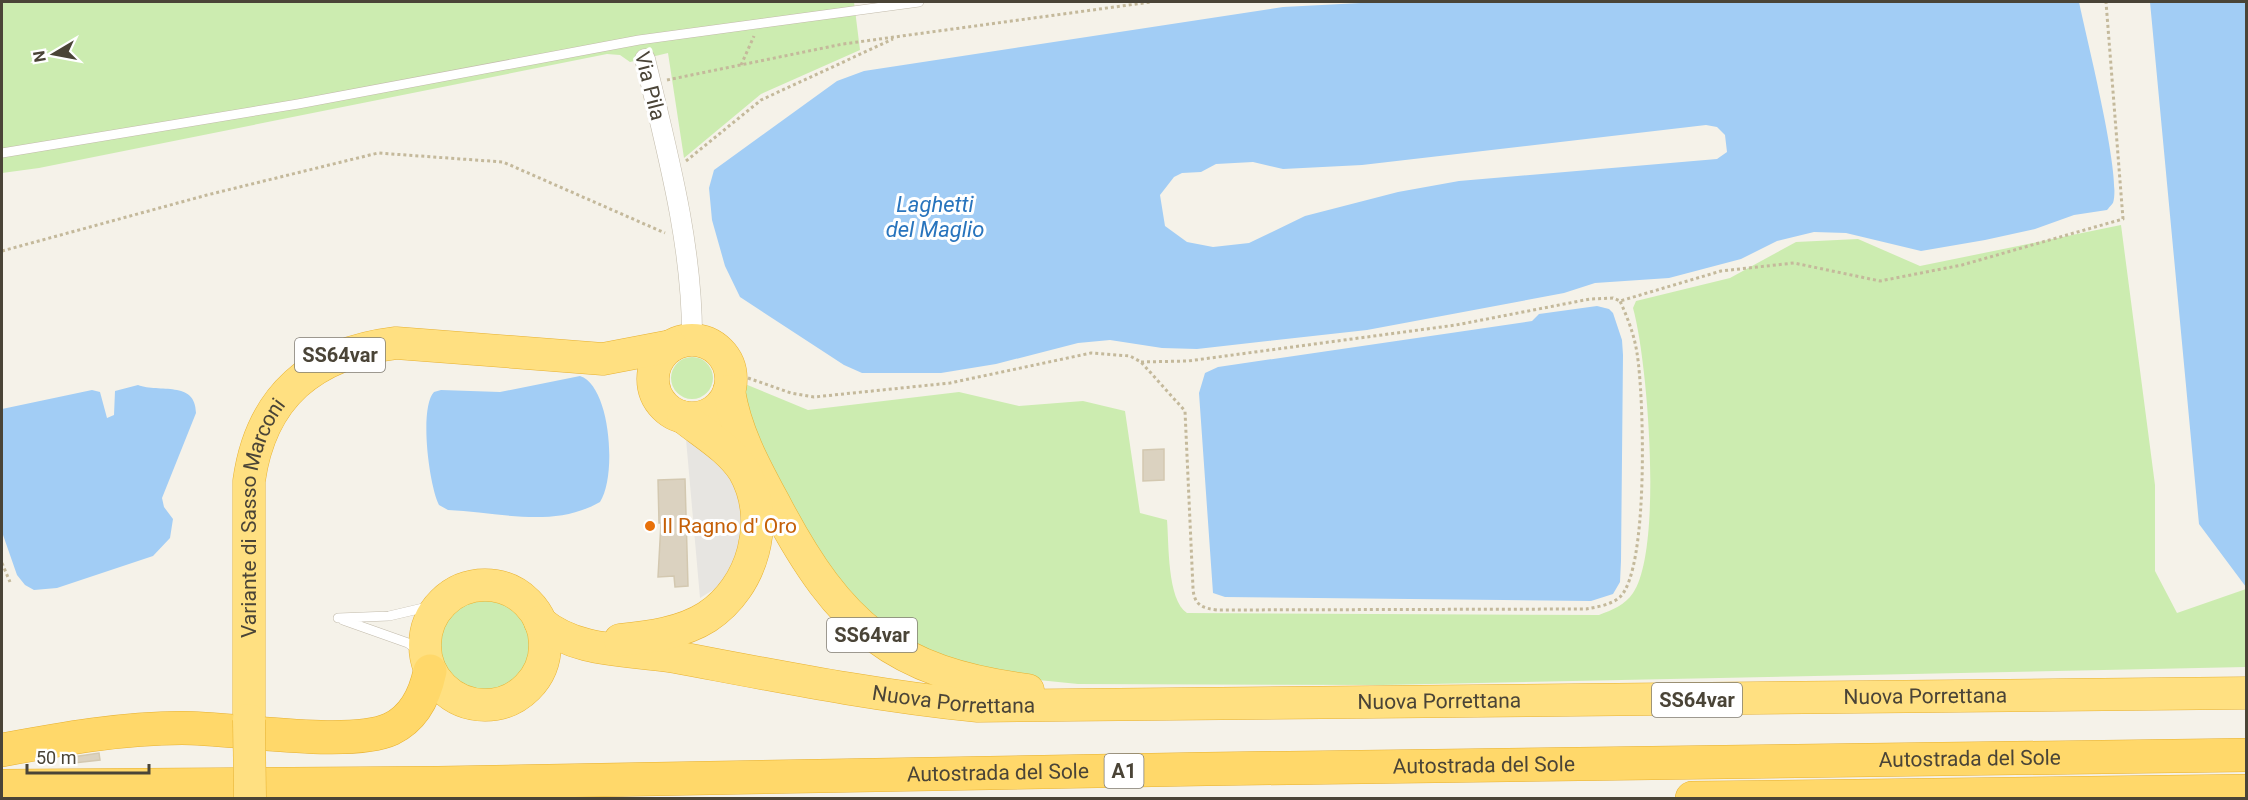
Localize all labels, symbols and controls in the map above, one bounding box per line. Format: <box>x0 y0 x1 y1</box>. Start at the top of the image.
north arrow <box>24 24 84 84</box>
text: N <box>29 49 50 64</box>
street label: Via Pila <box>630 49 670 123</box>
water label: Laghetti del Maglio <box>886 192 984 242</box>
road number: SS64var <box>295 338 385 372</box>
street label: Variante di Sasso Marconi <box>237 394 290 638</box>
place label: Il Ragno d' Oro <box>662 514 797 538</box>
marker: Il Ragno d' Oro <box>643 519 657 533</box>
road number: SS64var <box>827 618 917 652</box>
street label: Nuova Porrettana <box>871 681 1035 718</box>
road number: SS64var <box>1652 683 1742 717</box>
street label: Nuova Porrettana <box>1843 683 2007 709</box>
street label: Nuova Porrettana <box>1357 688 1521 714</box>
scale bar <box>27 737 148 775</box>
street label: Autostrada del Sole <box>1879 745 2061 772</box>
text: 50 m <box>36 747 76 768</box>
street label: Autostrada del Sole <box>1393 752 1575 778</box>
road number: A1 <box>1104 754 1144 788</box>
street label: Autostrada del Sole <box>907 759 1089 786</box>

